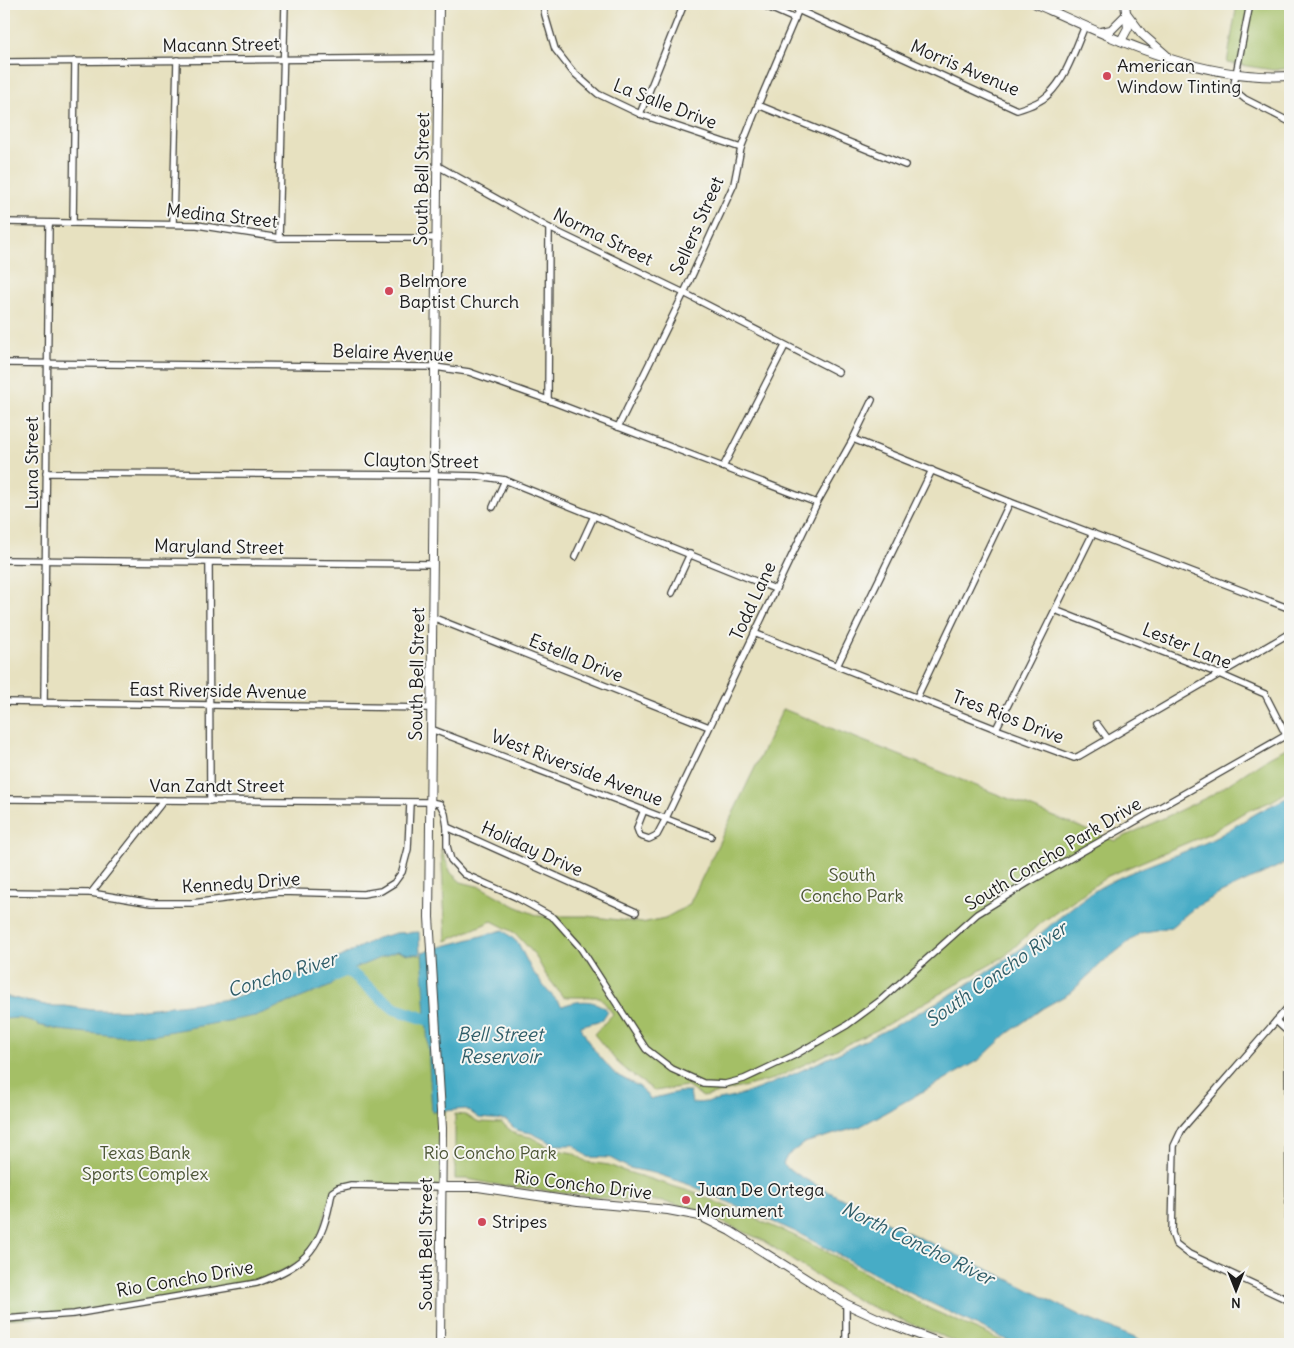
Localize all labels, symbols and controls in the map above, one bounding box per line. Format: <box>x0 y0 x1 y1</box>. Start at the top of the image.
street label: Macann Street <box>162 32 280 57</box>
street label: Morris Avenue <box>907 34 1023 101</box>
place label: American Window Tinting <box>1117 54 1241 98</box>
marker: American Window Tinting <box>1101 70 1113 82</box>
street label: La Salle Drive <box>610 73 720 134</box>
street label: South Bell Street <box>409 112 434 246</box>
street label: Sellers Street <box>665 173 728 279</box>
street label: Medina Street <box>165 198 279 233</box>
street label: Norma Street <box>550 203 657 271</box>
place label: Belmore Baptist Church <box>399 269 519 313</box>
marker: Belmore Baptist Church <box>383 285 395 297</box>
street label: Belaire Avenue <box>332 339 454 366</box>
street label: Luna Street <box>20 416 43 510</box>
street label: Clayton Street <box>363 448 479 473</box>
street label: Maryland Street <box>154 534 284 559</box>
street label: Todd Lane <box>724 558 781 644</box>
street label: South Bell Street <box>404 607 429 741</box>
street label: Lester Lane <box>1139 617 1235 674</box>
street label: Estella Drive <box>526 628 627 687</box>
street label: East Riverside Avenue <box>129 677 307 704</box>
street label: Tres Rios Drive <box>949 685 1067 748</box>
street label: West Riverside Avenue <box>488 724 666 811</box>
street label: Van Zandt Street <box>149 774 285 797</box>
street label: South Concho Park Drive <box>960 792 1145 915</box>
street label: Holiday Drive <box>478 816 587 881</box>
park label: South Concho Park <box>800 863 904 907</box>
street label: Kennedy Drive <box>181 867 301 898</box>
water label: South Concho River <box>920 915 1073 1032</box>
water label: Concho River <box>224 945 342 1002</box>
water label: Bell Street Reservoir <box>457 1022 546 1068</box>
park label: Texas Bank Sports Complex <box>82 1141 208 1185</box>
park label: Rio Concho Park <box>423 1141 557 1164</box>
street label: Rio Concho Drive <box>513 1165 653 1204</box>
street label: South Bell Street <box>414 1177 437 1311</box>
place label: Juan De Ortega Monument <box>696 1178 824 1222</box>
marker: Juan De Ortega Monument <box>680 1194 692 1206</box>
water label: North Concho River <box>838 1196 1000 1291</box>
place label: Stripes <box>492 1210 547 1233</box>
marker: Stripes <box>476 1216 488 1228</box>
street label: Rio Concho Drive <box>115 1255 255 1302</box>
north arrow <box>1212 1266 1262 1316</box>
text: N <box>1231 1294 1241 1312</box>

